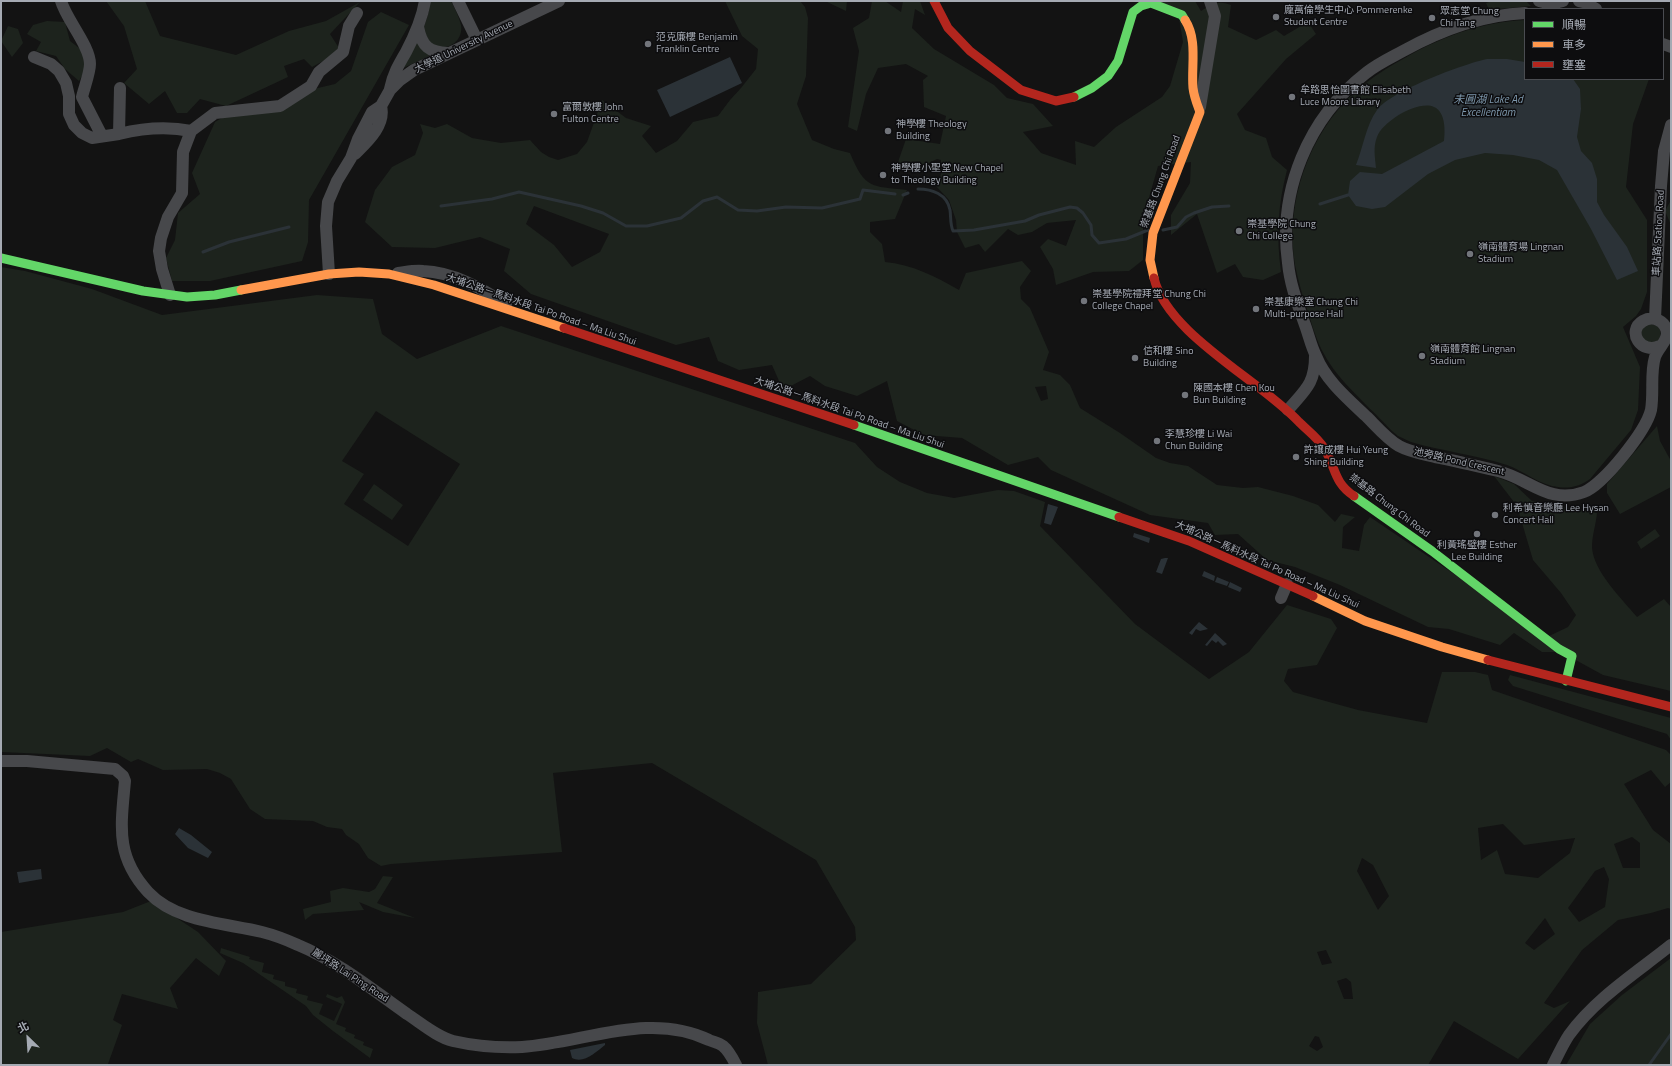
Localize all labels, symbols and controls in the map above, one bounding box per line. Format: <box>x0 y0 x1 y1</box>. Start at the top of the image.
place label: 龐萬倫學生中心 Pommerenke Student Centre <box>1284 5 1413 28</box>
place label: 眾志堂 Chung Chi Tang <box>1440 6 1499 30</box>
legend <box>1524 8 1664 80</box>
marker: 龐萬倫學生中心 Pommerenke Student Centre <box>1271 12 1281 22</box>
marker: 眾志堂 Chung Chi Tang <box>1427 13 1437 23</box>
text: 順暢 <box>1562 15 1586 34</box>
street label: 大學道 University Avenue <box>413 18 515 76</box>
place label: 范克廉樓 Benjamin Franklin Centre <box>656 32 738 56</box>
text: 車多 <box>1562 35 1586 54</box>
marker: 范克廉樓 Benjamin Franklin Centre <box>643 39 653 49</box>
text: 壅塞 <box>1562 55 1586 74</box>
place label: 牟路思怡圖書館 Elisabeth Luce Moore Library <box>1300 85 1411 108</box>
marker: 牟路思怡圖書館 Elisabeth Luce Moore Library <box>1287 92 1297 102</box>
water label: 未圓湖 Lake Ad Excellentiam <box>1453 93 1523 119</box>
place label: 富爾敦樓 John Fulton Centre <box>562 102 623 126</box>
marker: 富爾敦樓 John Fulton Centre <box>549 109 559 119</box>
place label: 神學樓 Theology Building <box>896 119 967 142</box>
marker: 神學樓 Theology Building <box>883 126 893 136</box>
street label: 崇基路 Chung Chi Road <box>1139 134 1183 230</box>
place label: 神學樓小聖堂 New Chapel to Theology Building <box>891 163 1003 186</box>
marker: 神學樓小聖堂 New Chapel to Theology Building <box>878 170 888 180</box>
street label: 車站路 Station Road <box>1651 190 1667 276</box>
place label: 崇基學院 Chung Chi College <box>1247 219 1316 242</box>
marker: 崇基學院 Chung Chi College <box>1234 226 1244 236</box>
place label: 嶺南體育場 Lingnan Stadium <box>1478 242 1563 266</box>
marker: 嶺南體育場 Lingnan Stadium <box>1465 249 1475 259</box>
street label: 大埔公路－馬料水段 Tai Po Road – Ma Liu Shui <box>444 272 638 348</box>
place label: 崇基學院禮拜堂 Chung Chi College Chapel <box>1092 289 1206 312</box>
marker: 崇基學院禮拜堂 Chung Chi College Chapel <box>1079 296 1089 306</box>
place label: 崇基康樂室 Chung Chi Multi-purpose Hall <box>1264 297 1358 320</box>
marker: 崇基康樂室 Chung Chi Multi-purpose Hall <box>1251 304 1261 314</box>
place label: 嶺南體育館 Lingnan Stadium <box>1430 344 1515 368</box>
place label: 信和樓 Sino Building <box>1143 346 1193 370</box>
marker: 嶺南體育館 Lingnan Stadium <box>1417 351 1427 361</box>
marker: 信和樓 Sino Building <box>1130 353 1140 363</box>
street label: 大埔公路－馬料水段 Tai Po Road – Ma Liu Shui <box>752 375 946 451</box>
place label: 陳國本樓 Chen Kou Bun Building <box>1193 383 1275 406</box>
marker: 陳國本樓 Chen Kou Bun Building <box>1180 390 1190 400</box>
place label: 李慧珍樓 Li Wai Chun Building <box>1165 429 1232 452</box>
marker: 李慧珍樓 Li Wai Chun Building <box>1152 436 1162 446</box>
place label: 許讓成樓 Hui Yeung Shing Building <box>1304 445 1388 468</box>
street label: 池旁路 Pond Crescent <box>1412 446 1506 478</box>
marker: 許讓成樓 Hui Yeung Shing Building <box>1291 452 1301 462</box>
street label: 崇基路 Chung Chi Road <box>1346 472 1432 540</box>
place label: 利希慎音樂廳 Lee Hysan Concert Hall <box>1503 503 1609 526</box>
marker: 利希慎音樂廳 Lee Hysan Concert Hall <box>1490 510 1500 520</box>
street label: 大埔公路－馬料水段 Tai Po Road – Ma Liu Shui <box>1173 519 1361 611</box>
marker: 利黃瑤璧樓 Esther Lee Building <box>1472 529 1482 539</box>
place label: 利黃瑤璧樓 Esther Lee Building <box>1437 540 1517 564</box>
street label: 麗坪路 Lai Ping Road <box>309 947 391 1005</box>
north arrow <box>8 1018 48 1058</box>
text: 北 <box>15 1018 31 1037</box>

